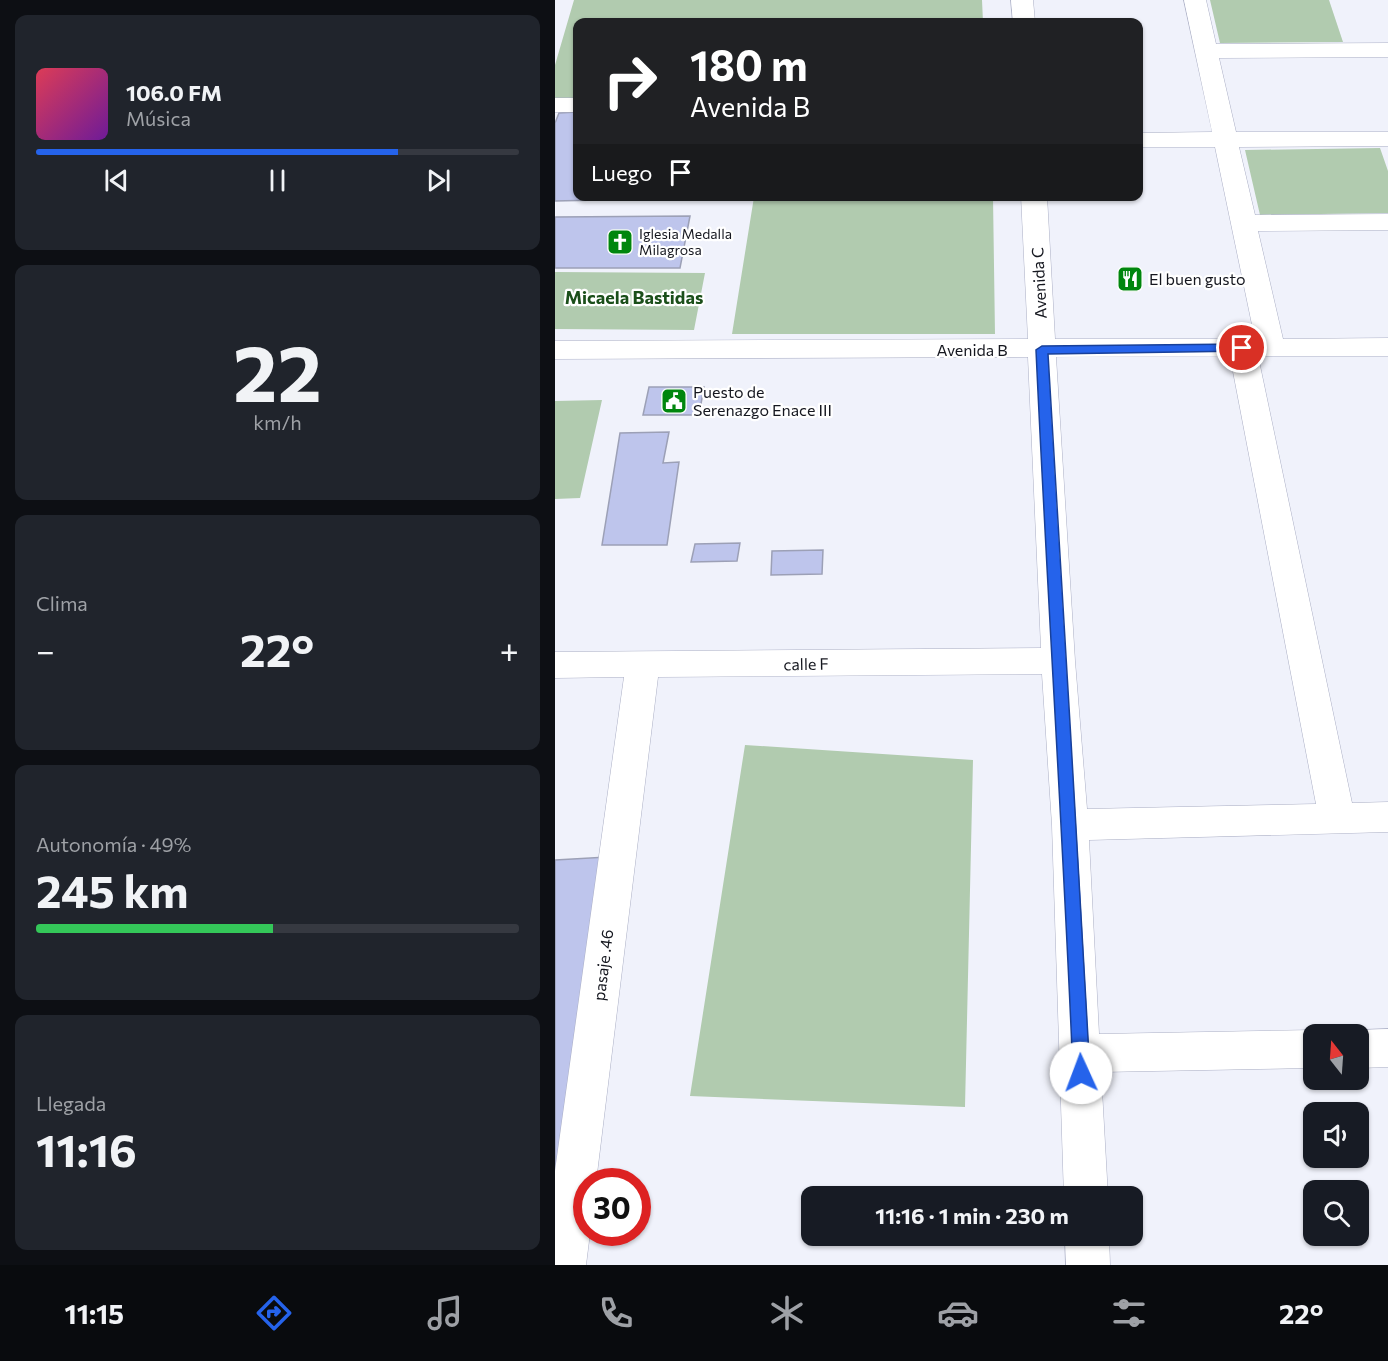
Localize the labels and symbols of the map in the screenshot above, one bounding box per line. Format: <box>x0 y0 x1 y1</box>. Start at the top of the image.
place label: Iglesia Medalla Milagrosa <box>639 225 732 258</box>
church icon: Iglesia Medalla Milagrosa <box>605 227 635 257</box>
street label: Avenida C <box>1027 247 1050 319</box>
restaurant icon: El buen gusto <box>1115 264 1145 294</box>
place label: El buen gusto <box>1149 269 1246 288</box>
district label: Micaela Bastidas <box>565 286 703 308</box>
pin <box>1216 322 1267 373</box>
street label: Avenida B <box>936 340 1008 359</box>
place label: Puesto de Serenazgo Enace III <box>693 382 832 419</box>
public building icon: Puesto de Serenazgo Enace III <box>659 386 689 416</box>
street label: calle F <box>783 654 829 673</box>
street label: pasaje .46 <box>589 928 616 1002</box>
north arrow <box>1303 1024 1369 1090</box>
position arrow <box>1049 1041 1113 1105</box>
speed limit sign: 30 <box>573 1168 651 1246</box>

